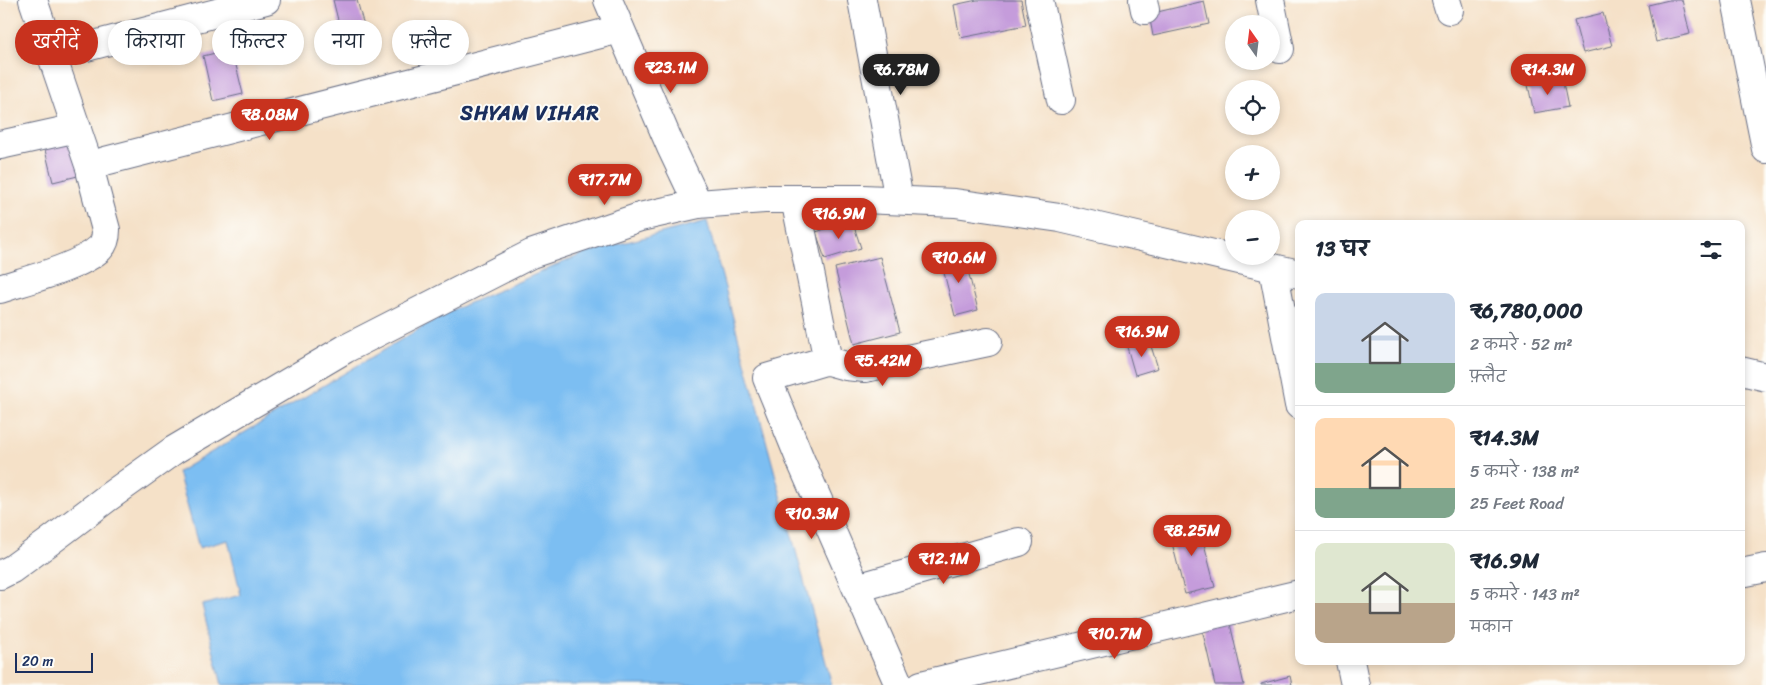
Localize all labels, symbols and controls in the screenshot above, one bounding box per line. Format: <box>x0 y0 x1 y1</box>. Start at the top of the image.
north arrow <box>1225 15 1280 70</box>
map controls <box>1225 15 1280 265</box>
chip: खरीदें <box>15 20 98 65</box>
chip: किराया <box>108 20 202 65</box>
chip: फ़िल्टर <box>212 20 304 65</box>
chip: नया <box>314 20 382 65</box>
chip: फ़्लैट <box>392 20 469 65</box>
pin: ₹23.1M <box>630 52 712 94</box>
text: ₹23.1M <box>645 53 697 82</box>
pin: ₹6.78M <box>860 54 942 96</box>
pin: ₹14.3M <box>1507 54 1589 96</box>
text: ₹6.78M <box>874 55 928 84</box>
text: ₹14.3M <box>1522 55 1574 84</box>
button: locate <box>1225 80 1280 135</box>
district label: SHYAM VIHAR <box>459 96 600 131</box>
pin: ₹8.08M <box>229 98 311 141</box>
text: ₹8.08M <box>242 100 298 129</box>
button: + <box>1225 145 1280 200</box>
pin: ₹17.7M <box>564 164 646 206</box>
text: ₹17.7M <box>579 165 631 194</box>
pin: ₹16.9M <box>798 198 880 240</box>
text: ₹16.9M <box>813 199 865 228</box>
button: − <box>1225 210 1280 265</box>
text: 13 घर <box>1315 230 1369 268</box>
icon: filters <box>1697 236 1725 264</box>
pin: ₹10.6M <box>918 242 1000 284</box>
text: ₹10.6M <box>933 243 985 272</box>
text: ₹6,780,000 <box>1470 292 1583 330</box>
icon: home <box>1355 313 1415 373</box>
pin: ₹16.9M <box>1101 316 1183 358</box>
text: ₹16.9M <box>1116 317 1168 346</box>
text: 2 कमरे · 52 m² <box>1470 330 1573 359</box>
pin: ₹5.42M <box>842 344 924 387</box>
text: ₹5.42M <box>855 346 911 375</box>
text: फ़्लैट <box>1470 362 1506 391</box>
text: ₹14.3M <box>1470 419 1539 457</box>
icon: home <box>1355 438 1415 498</box>
text: 5 कमरे · 138 m² <box>1470 457 1579 486</box>
text: 25 Feet Road <box>1470 489 1564 518</box>
pin: ₹10.3M <box>771 498 853 540</box>
text: ₹10.3M <box>786 499 838 528</box>
pin: ₹8.25M <box>1151 514 1233 557</box>
text: ₹8.25M <box>1164 516 1220 545</box>
pin: ₹12.1M <box>903 542 985 585</box>
text: ₹16.9M <box>1470 542 1539 580</box>
text: ₹12.1M <box>919 544 969 573</box>
icon: home <box>1355 563 1415 623</box>
text: 5 कमरे · 143 m² <box>1470 580 1580 609</box>
text: मकान <box>1470 612 1512 641</box>
pin: ₹10.7M <box>1074 618 1156 660</box>
text: ₹10.7M <box>1089 619 1141 648</box>
text: 20 m <box>22 649 53 674</box>
scale bar <box>15 650 92 673</box>

